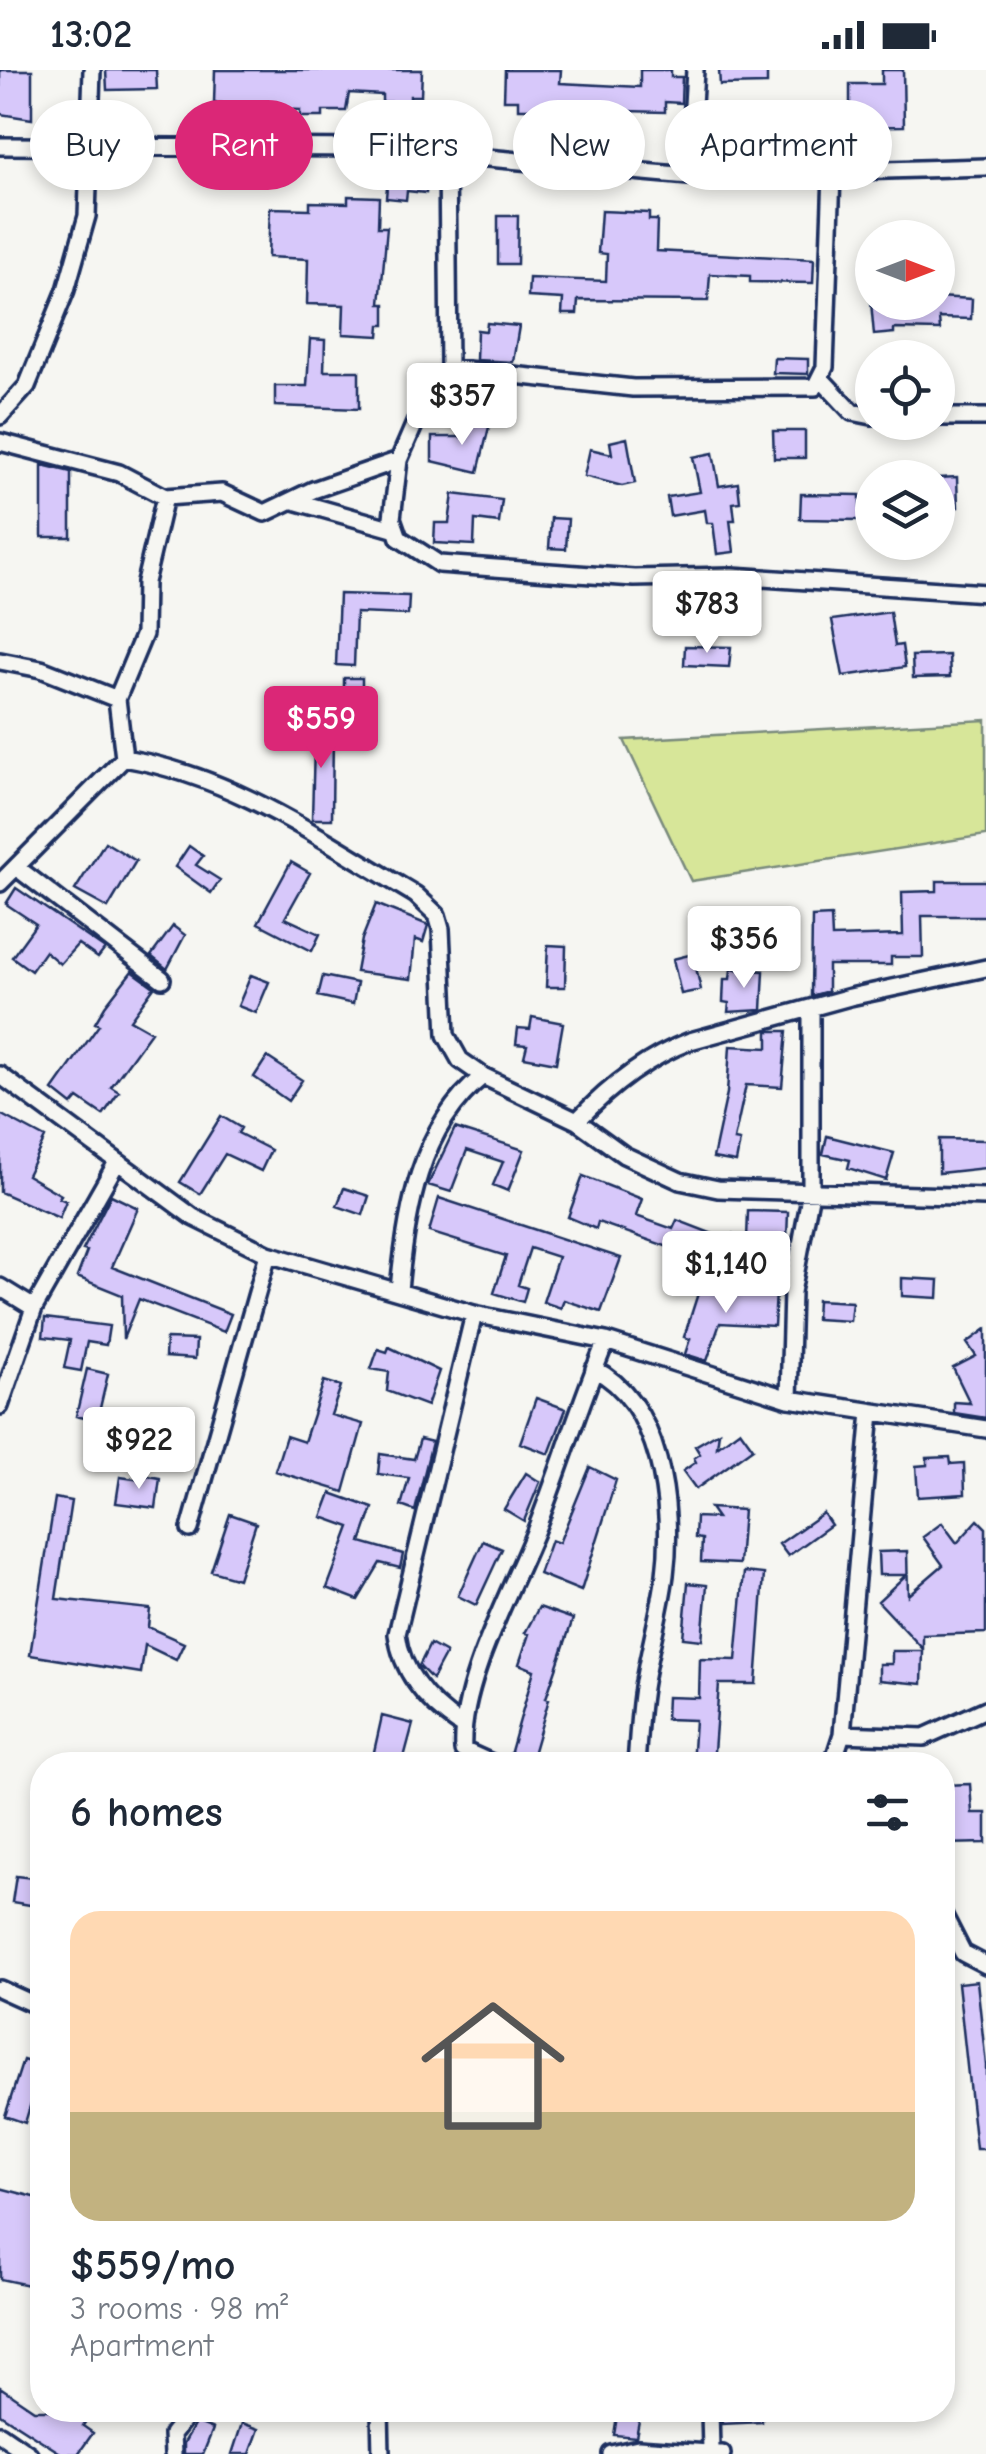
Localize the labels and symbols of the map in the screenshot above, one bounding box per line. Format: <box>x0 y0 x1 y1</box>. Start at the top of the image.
north arrow <box>855 220 955 320</box>
pin: $357 <box>403 363 521 448</box>
pin: $783 <box>648 571 766 656</box>
pin: $559 <box>262 686 380 771</box>
pin: $356 <box>685 906 803 991</box>
pin: $1,140 <box>645 1231 807 1316</box>
pin: $922 <box>80 1407 198 1492</box>

